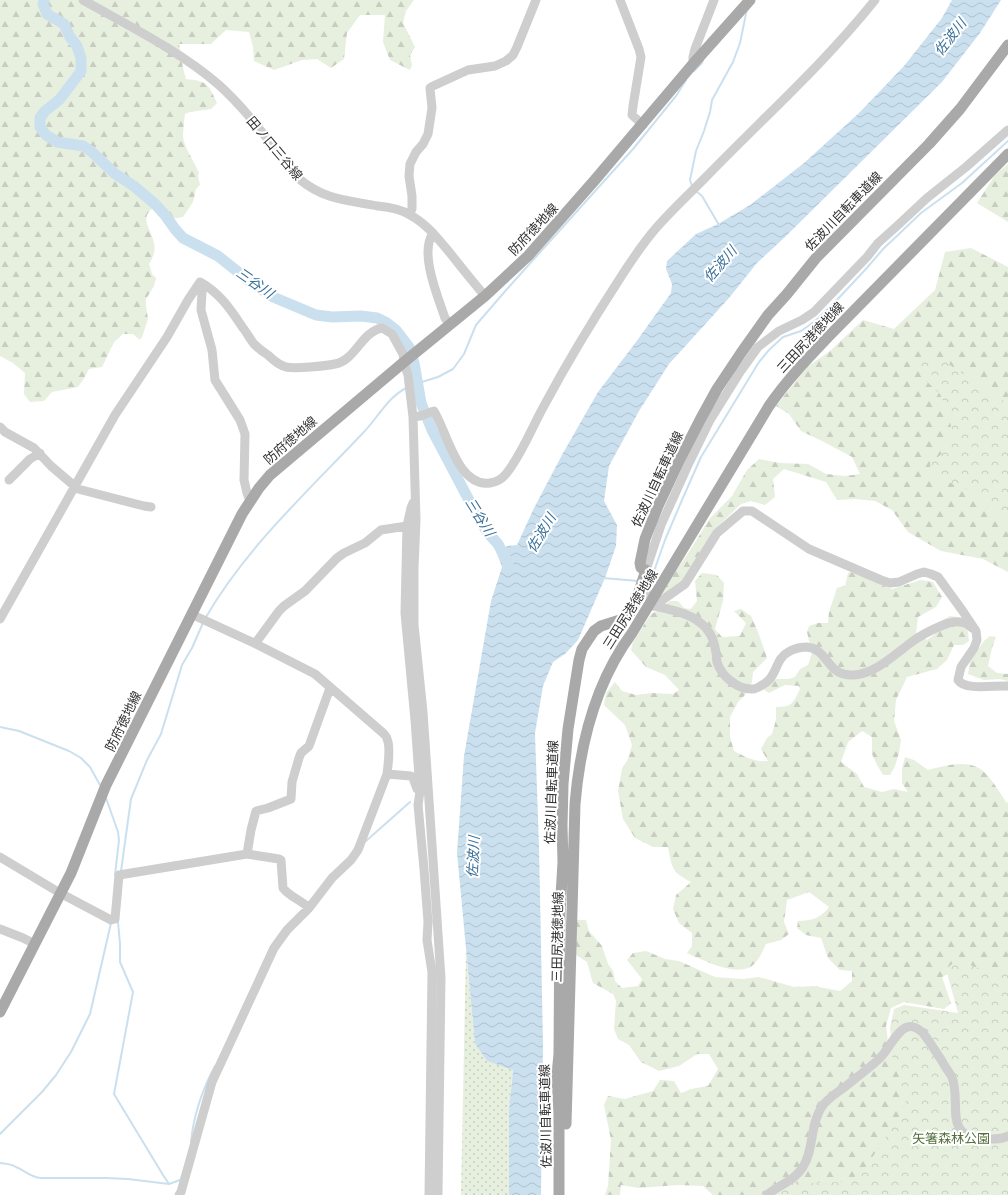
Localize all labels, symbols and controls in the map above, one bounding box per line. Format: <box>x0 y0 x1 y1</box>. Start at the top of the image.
water label: 佐波川 <box>931 14 971 59</box>
street label: 田ノ口三谷線 <box>243 114 305 184</box>
street label: 佐波川自転車道線 <box>802 169 886 255</box>
street label: 防府徳地線 <box>506 200 562 259</box>
water label: 佐波川 <box>700 241 742 286</box>
water label: 三谷川 <box>233 264 278 304</box>
street label: 三田尻港徳地線 <box>774 299 848 376</box>
street label: 防府徳地線 <box>261 413 320 468</box>
street label: 佐波川自転車道線 <box>629 429 687 530</box>
water label: 三谷川 <box>461 495 499 541</box>
water label: 佐波川 <box>523 509 561 556</box>
street label: 三田尻港徳地線 <box>600 567 662 652</box>
street label: 防府徳地線 <box>102 689 145 754</box>
street label: 佐波川自転車道線 <box>542 740 562 844</box>
water label: 佐波川 <box>464 834 483 878</box>
street label: 三田尻港徳地線 <box>549 891 567 983</box>
street label: 佐波川自転車道線 <box>537 1064 555 1168</box>
park label: 矢箸森林公園 <box>912 1131 990 1147</box>

